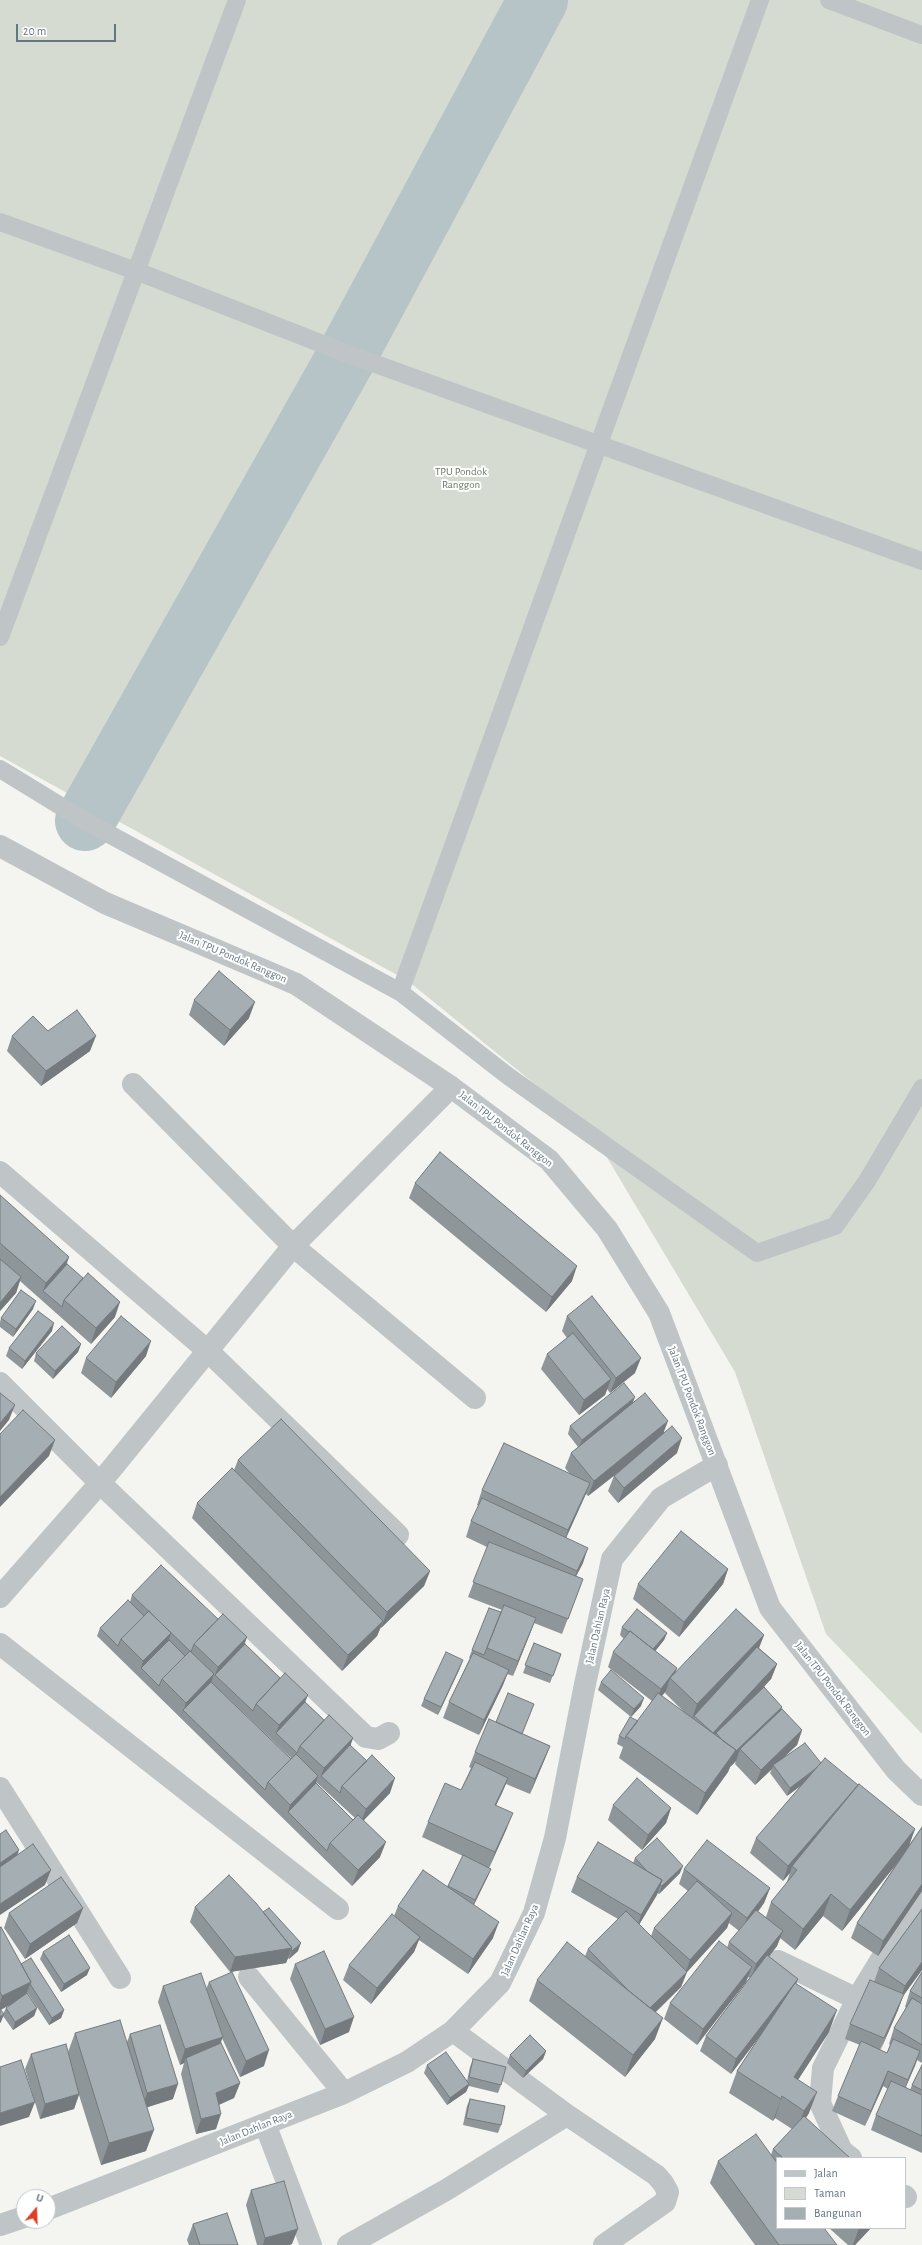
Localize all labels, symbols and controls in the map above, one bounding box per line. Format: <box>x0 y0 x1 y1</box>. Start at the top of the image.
scale bar <box>18 16 118 42</box>
text: 20 m <box>23 25 46 37</box>
park label: TPU Pondok Ranggon <box>435 465 487 491</box>
street label: Jalan TPU Pondok Ranggon <box>177 928 289 986</box>
street label: Jalan TPU Pondok Ranggon <box>456 1088 556 1170</box>
street label: Jalan TPU Pondok Ranggon <box>665 1345 719 1457</box>
street label: Jalan Dahlan Raya <box>583 1587 613 1665</box>
street label: Jalan TPU Pondok Ranggon <box>792 1639 874 1739</box>
street label: Jalan Dahlan Raya <box>498 1902 542 1978</box>
street label: Jalan Dahlan Raya <box>218 2107 294 2149</box>
legend <box>776 2157 906 2229</box>
text: Jalan <box>814 2167 838 2179</box>
text: Taman <box>814 2187 846 2199</box>
north arrow <box>16 2189 56 2229</box>
text: U <box>35 2192 45 2204</box>
text: Bangunan <box>814 2207 862 2219</box>

